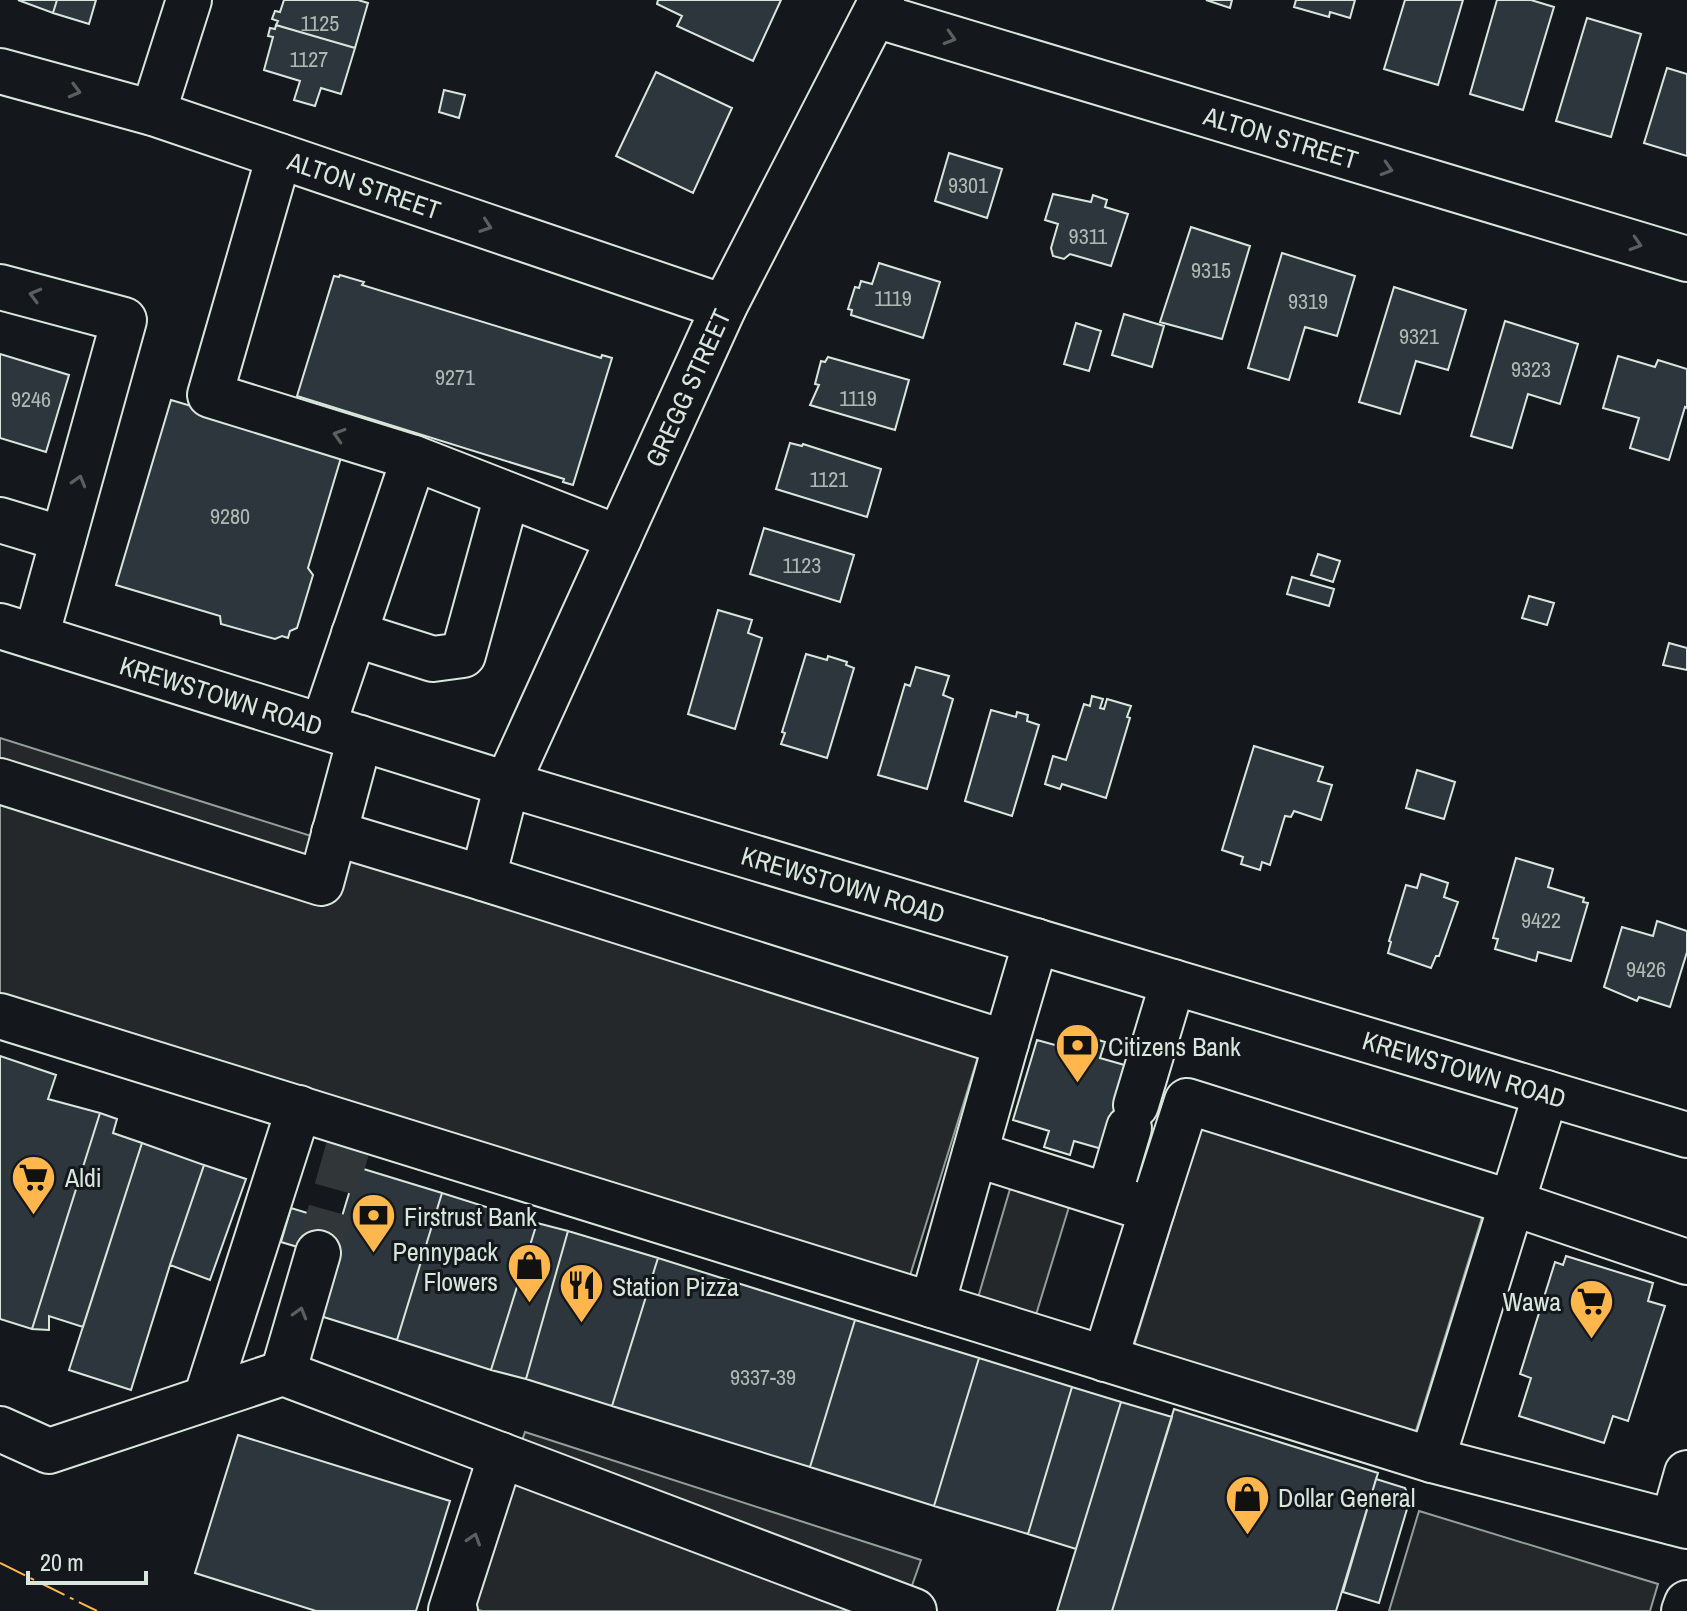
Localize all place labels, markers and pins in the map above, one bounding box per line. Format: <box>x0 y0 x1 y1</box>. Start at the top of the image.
bank icon: Citizens Bank <box>1053 1022 1101 1085</box>
place label: Citizens Bank <box>1108 1029 1241 1064</box>
supermarket icon: Aldi <box>10 1153 58 1216</box>
place label: Aldi <box>64 1160 102 1195</box>
bank icon: Firstrust Bank <box>349 1192 397 1255</box>
place label: Firstrust Bank <box>404 1199 537 1234</box>
place label: Pennypack Flowers <box>393 1234 498 1299</box>
shop icon: Pennypack Flowers <box>505 1242 553 1305</box>
restaurant icon: Station Pizza <box>557 1262 605 1325</box>
place label: Station Pizza <box>612 1269 739 1304</box>
supermarket icon: Wawa <box>1568 1277 1616 1340</box>
place label: Wawa <box>1503 1284 1561 1319</box>
shop icon: Dollar General <box>1223 1473 1271 1536</box>
place label: Dollar General <box>1278 1480 1415 1515</box>

